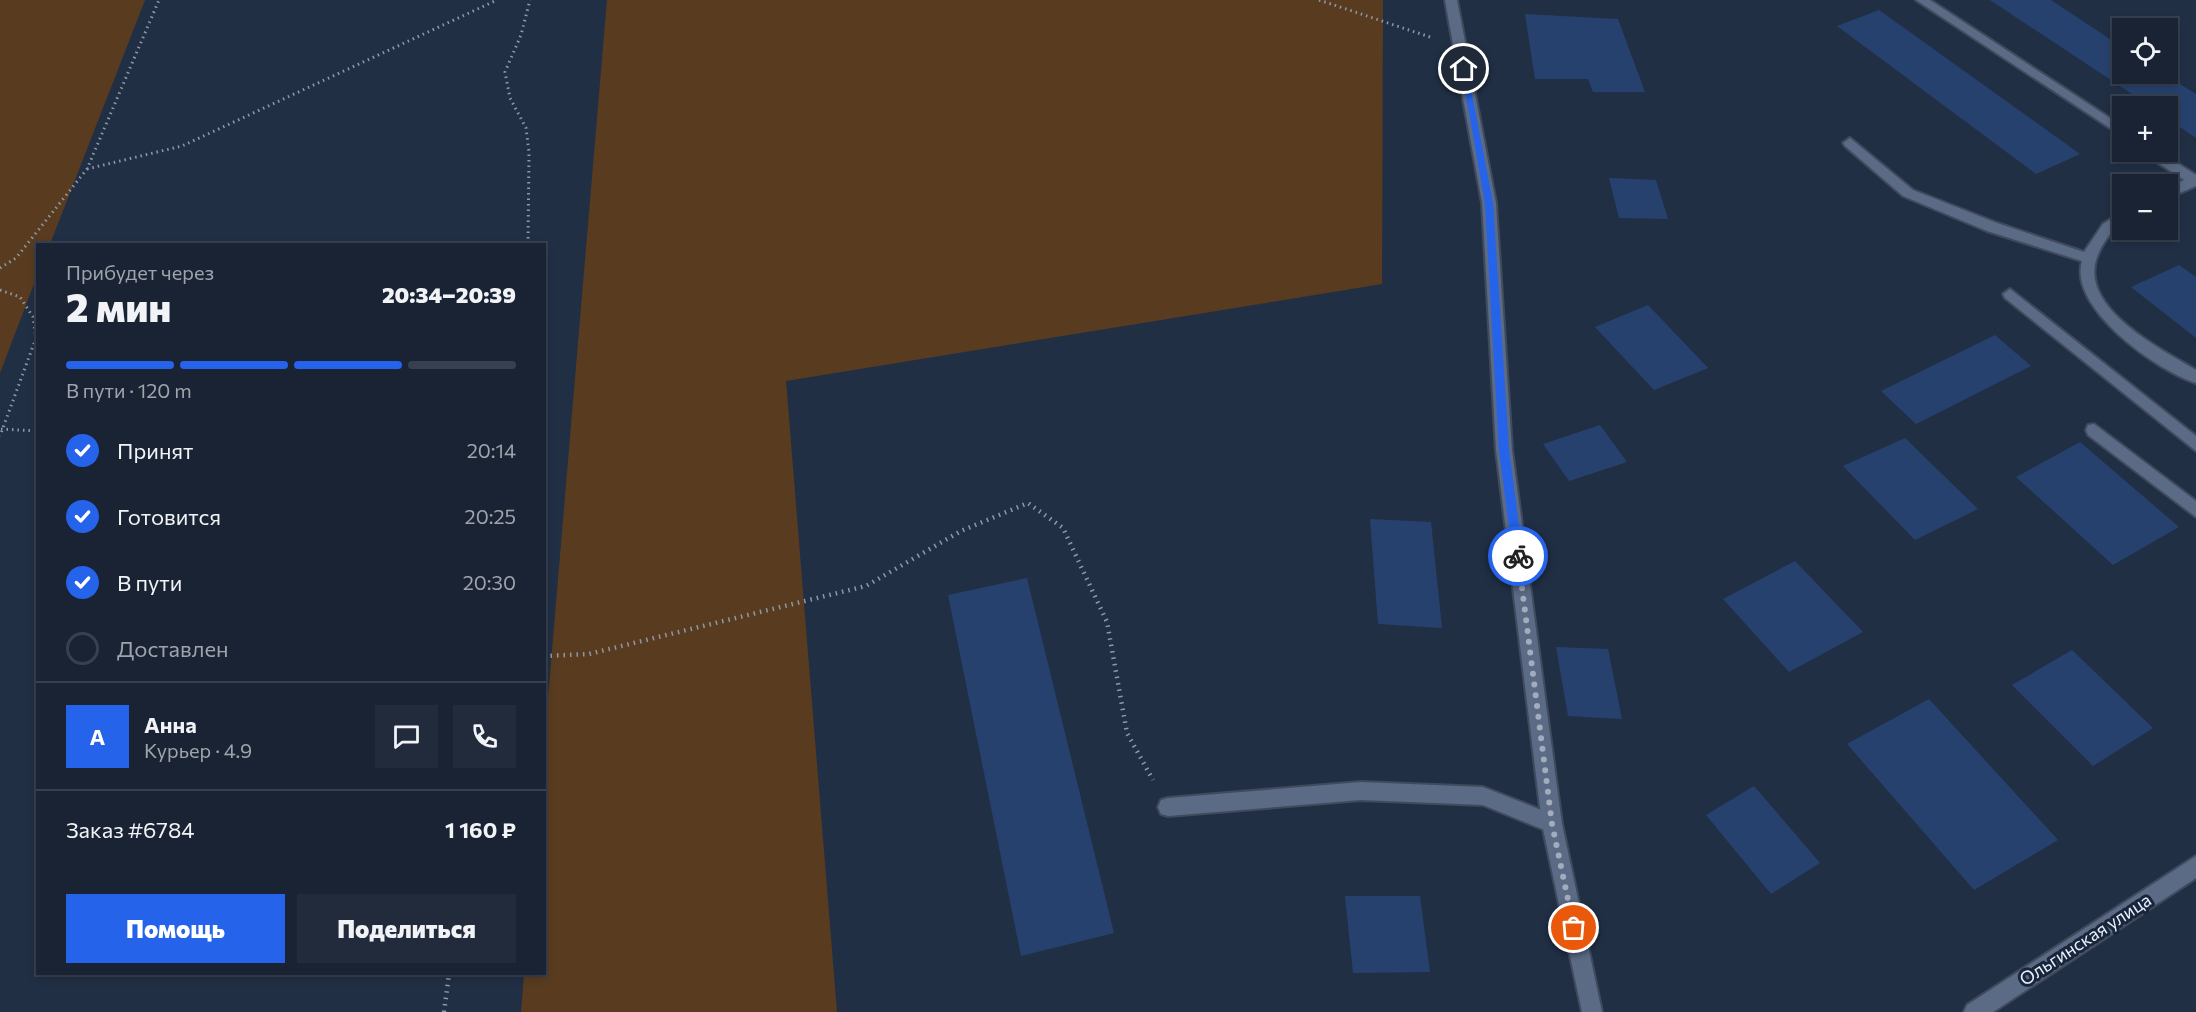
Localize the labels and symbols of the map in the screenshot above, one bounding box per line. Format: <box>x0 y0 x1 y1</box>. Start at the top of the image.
pin <box>1438 43 1489 94</box>
courier <box>1488 526 1548 586</box>
street label: Ольгинская улица <box>2015 888 2155 990</box>
pin <box>1548 902 1599 953</box>

